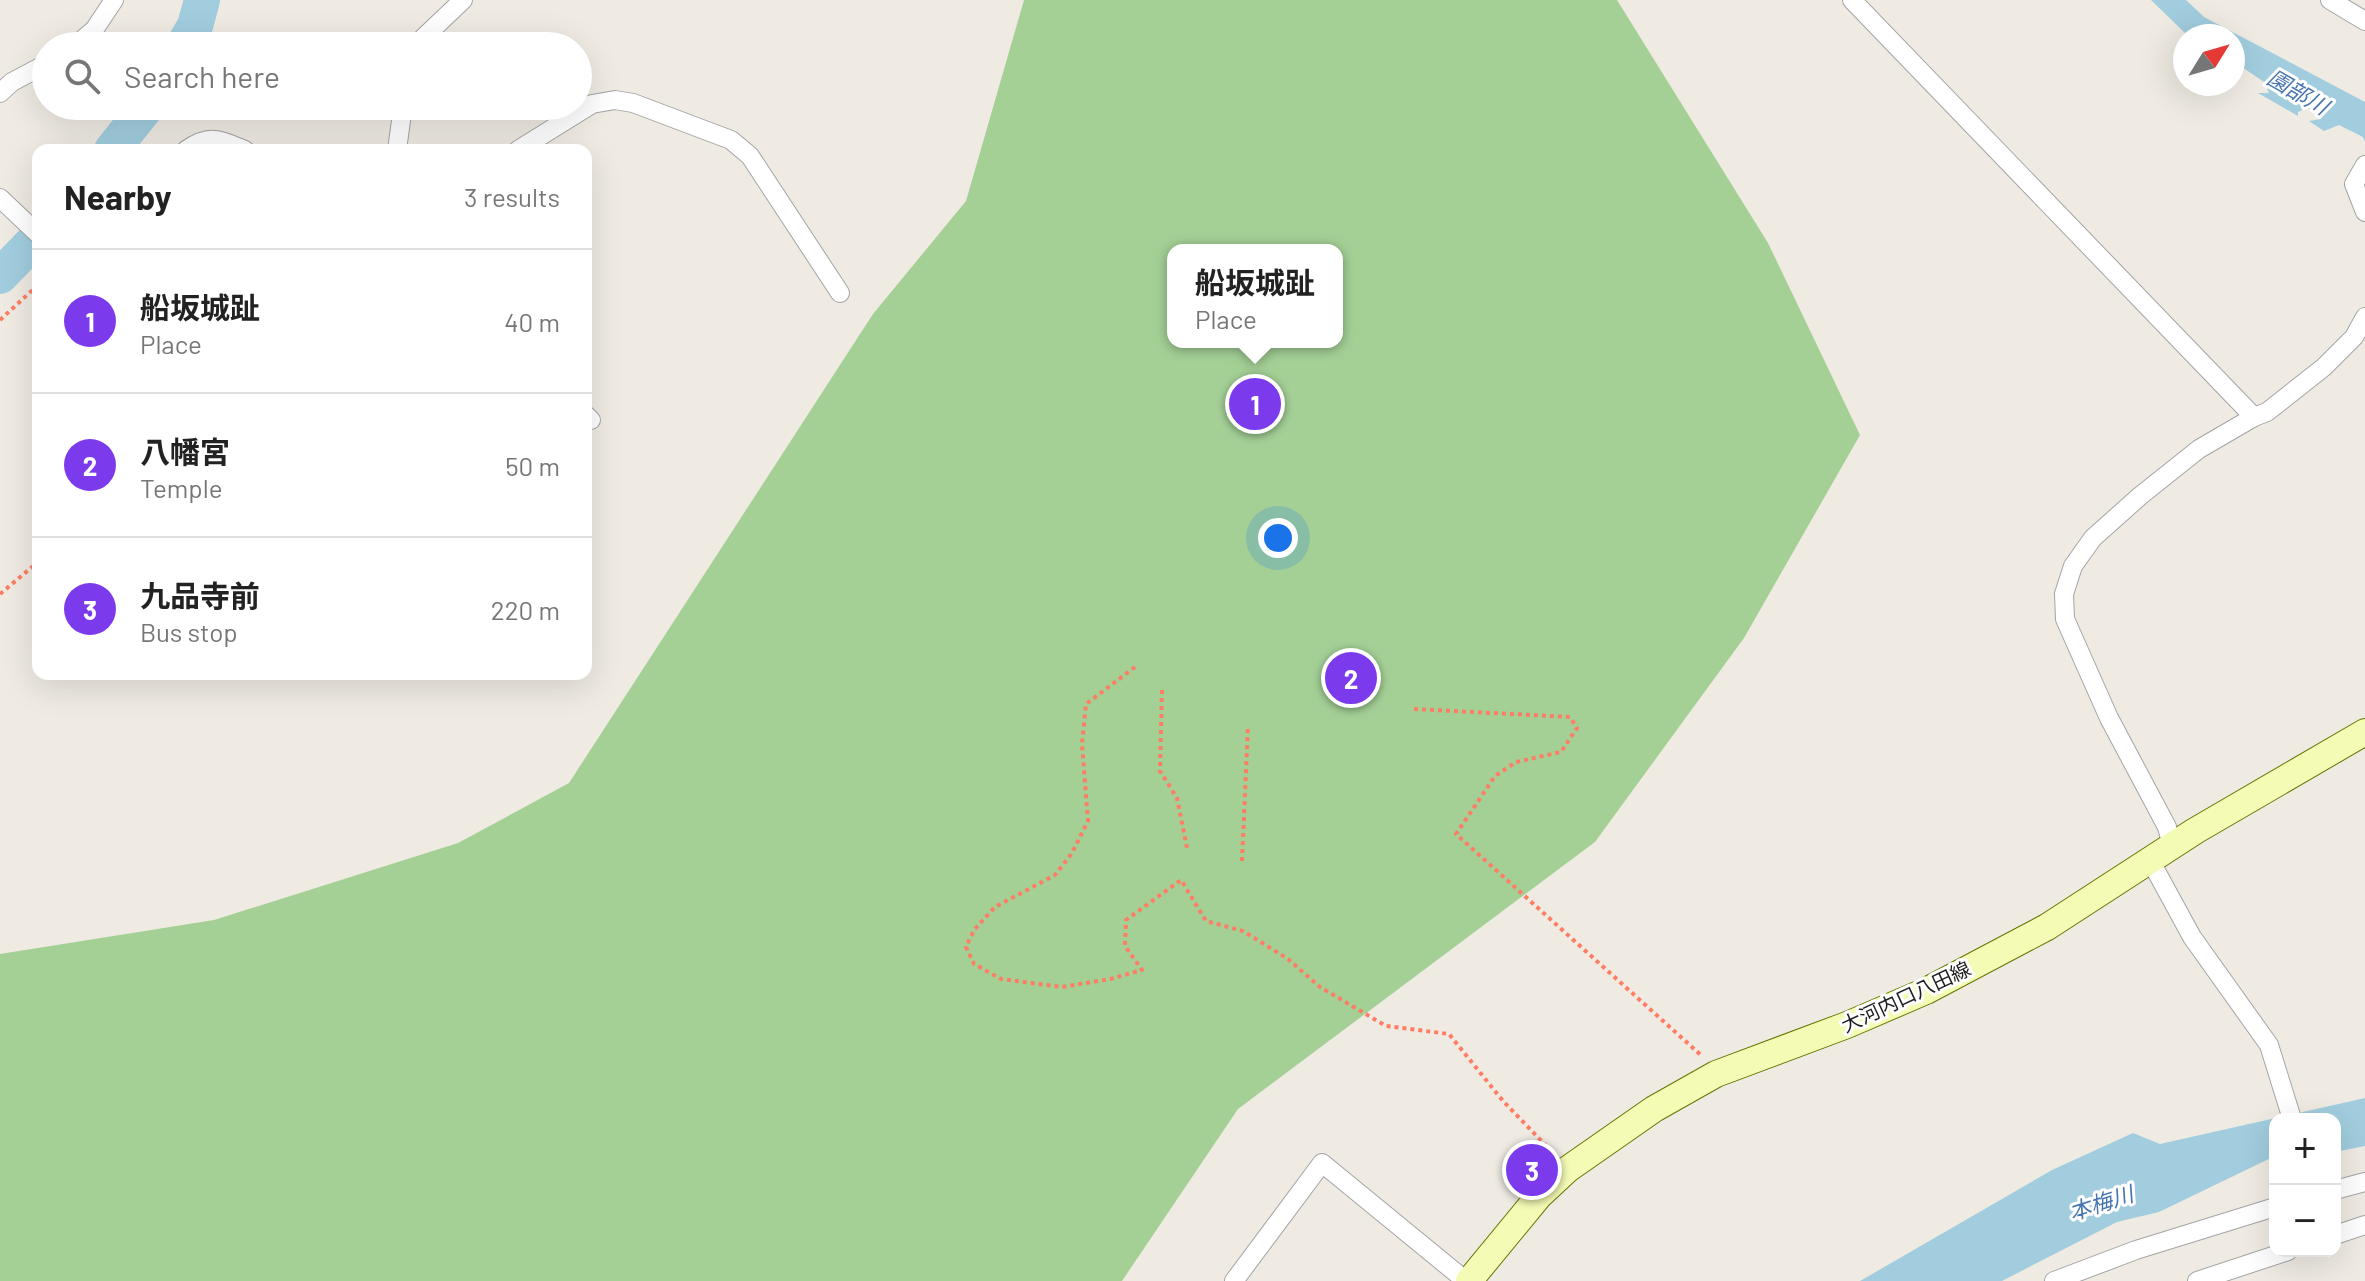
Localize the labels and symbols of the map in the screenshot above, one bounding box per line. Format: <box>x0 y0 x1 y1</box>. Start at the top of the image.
north arrow <box>2173 24 2245 96</box>
water label: 園部川 <box>2263 63 2335 120</box>
pin: 1 <box>1229 374 1281 434</box>
your location <box>1258 518 1298 558</box>
pin: 2 <box>1325 648 1377 708</box>
street label: 大河内口八田線 <box>1837 956 1974 1037</box>
pin: 3 <box>1506 1140 1558 1200</box>
water label: 本梅川 <box>2065 1179 2138 1225</box>

